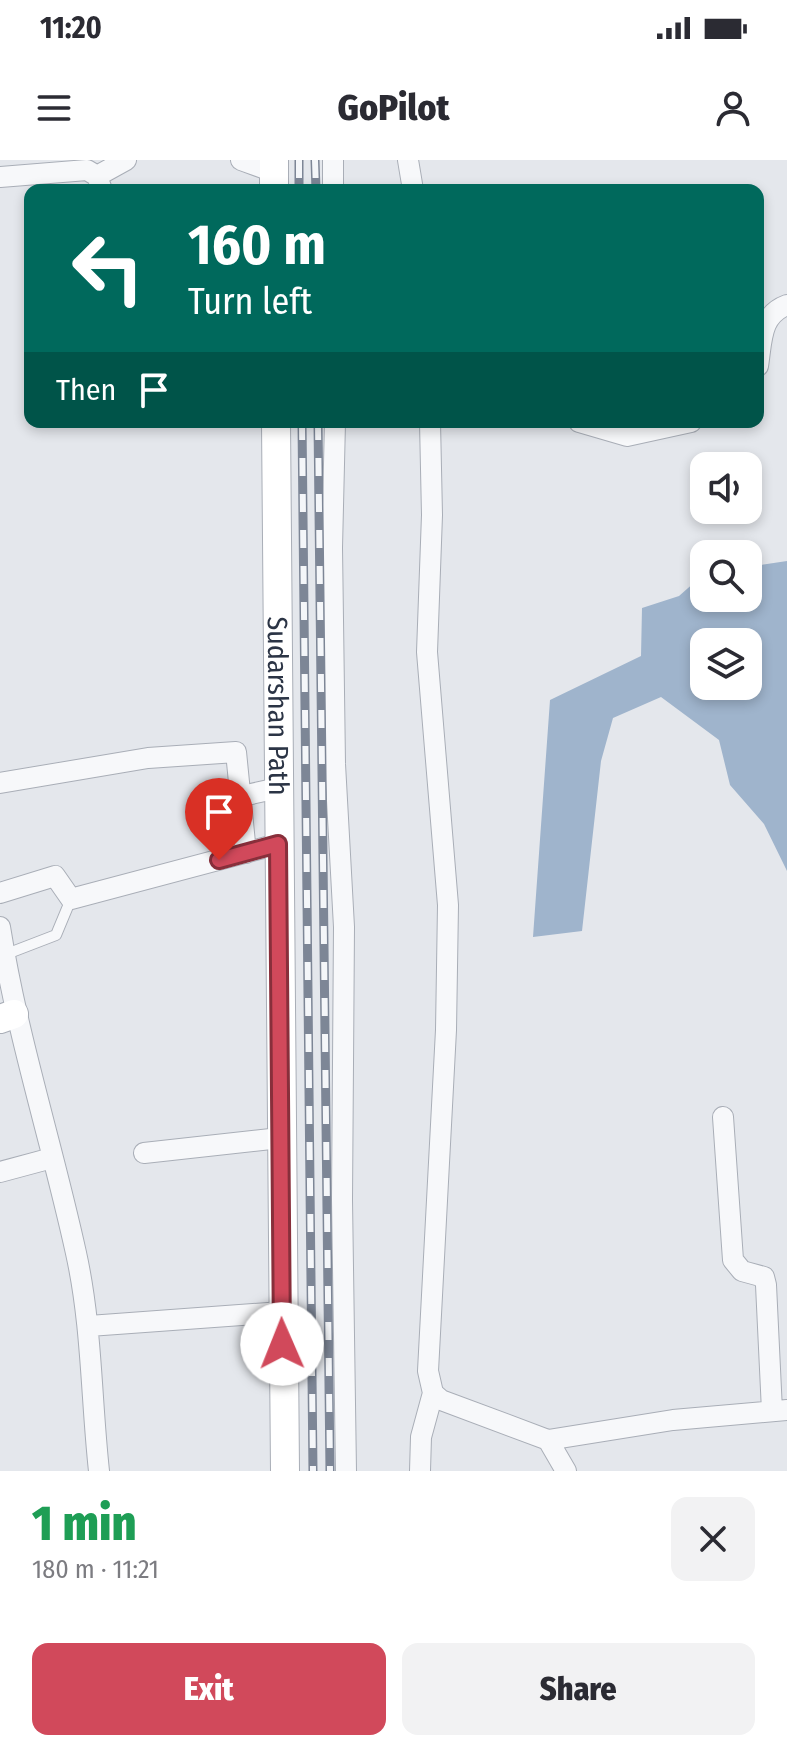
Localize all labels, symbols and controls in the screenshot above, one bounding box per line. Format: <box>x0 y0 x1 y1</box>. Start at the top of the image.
text: 11:20 <box>40 10 102 46</box>
icon: menu <box>32 86 76 130</box>
text: GoPilot <box>338 86 449 130</box>
icon: person <box>711 86 755 130</box>
text: 160 m <box>188 212 326 279</box>
icon: left <box>56 216 160 320</box>
text: Turn left <box>188 280 312 324</box>
icon: arrive <box>132 368 176 412</box>
text: Then <box>56 372 116 408</box>
map controls <box>690 452 762 700</box>
button: sound <box>690 452 762 524</box>
button: search <box>690 540 762 612</box>
street label: Sudarshan Path <box>261 616 295 796</box>
button: layers <box>690 628 762 700</box>
pin <box>185 778 253 860</box>
icon: arrive <box>197 790 241 834</box>
position arrow <box>240 1302 324 1386</box>
text: 1 min <box>32 1495 136 1553</box>
button: close <box>671 1497 755 1581</box>
text: 180 m · 11:21 <box>32 1554 159 1585</box>
button: Exit <box>32 1643 386 1735</box>
button: Share <box>402 1643 755 1735</box>

